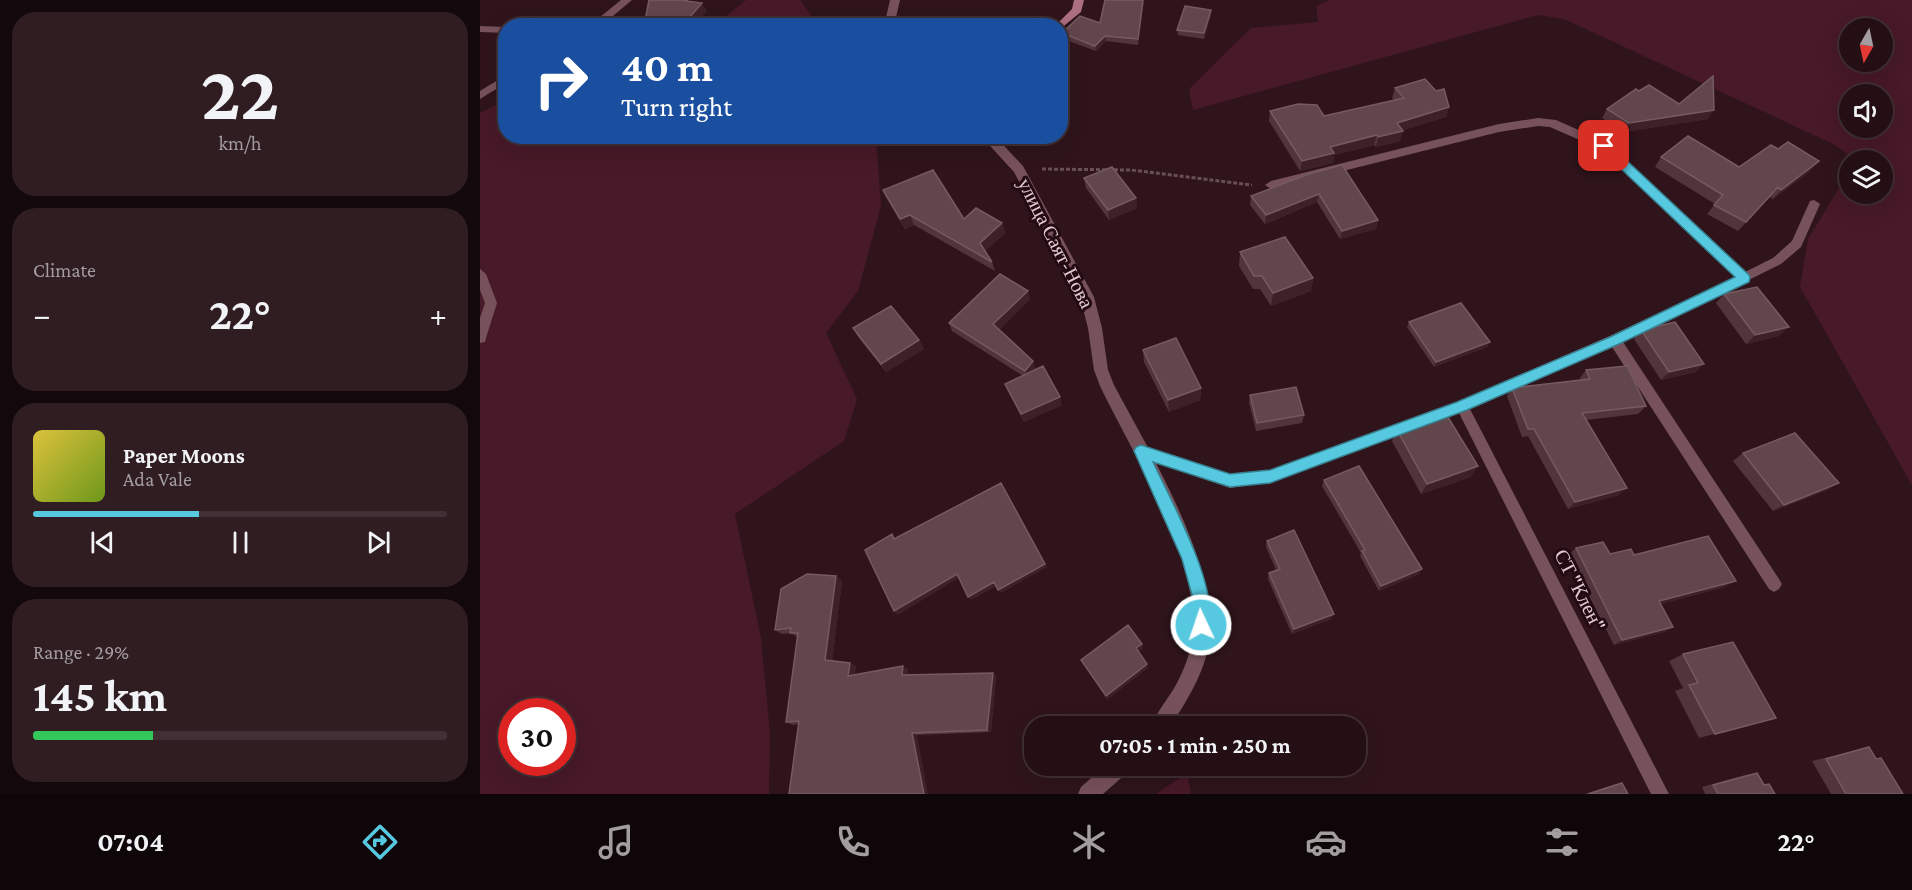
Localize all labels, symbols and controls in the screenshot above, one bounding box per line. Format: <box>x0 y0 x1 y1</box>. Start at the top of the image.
north arrow <box>1839 18 1893 72</box>
map controls <box>1839 18 1893 204</box>
icon: right <box>522 42 600 120</box>
text: 40 m <box>621 43 713 90</box>
text: 22 <box>201 49 279 136</box>
button: sound <box>1839 84 1893 138</box>
text: Turn right <box>621 92 732 122</box>
pin <box>1578 120 1629 171</box>
icon: arrive <box>1587 129 1620 162</box>
text: km/h <box>218 132 262 154</box>
button: layers <box>1839 150 1893 204</box>
street label: улица Саят-Нова <box>1013 174 1098 312</box>
text: Climate <box>33 259 96 281</box>
text: 22° <box>209 289 271 339</box>
text: − <box>33 296 50 333</box>
text: + <box>430 296 447 333</box>
text: Paper Moons <box>123 443 245 468</box>
text: Ada Vale <box>123 468 192 490</box>
icon: previous <box>86 526 119 559</box>
icon: pause <box>224 526 257 559</box>
icon: next <box>362 526 395 559</box>
street label: СТ "Клен" <box>1550 546 1610 634</box>
position arrow <box>1169 593 1233 657</box>
text: Range · 29% <box>33 641 129 663</box>
text: 145 km <box>33 671 167 721</box>
speed limit sign: 30 <box>498 698 576 776</box>
text: 07:05 · 1 min · 250 m <box>1099 733 1291 758</box>
icon: directions <box>359 821 401 863</box>
icon: music <box>595 821 637 863</box>
icon: phone <box>832 821 874 863</box>
icon: climate <box>1068 821 1110 863</box>
icon: car <box>1305 821 1347 863</box>
icon: filters <box>1541 821 1583 863</box>
text: 07:04 <box>97 827 164 857</box>
text: 22° <box>1778 827 1815 857</box>

